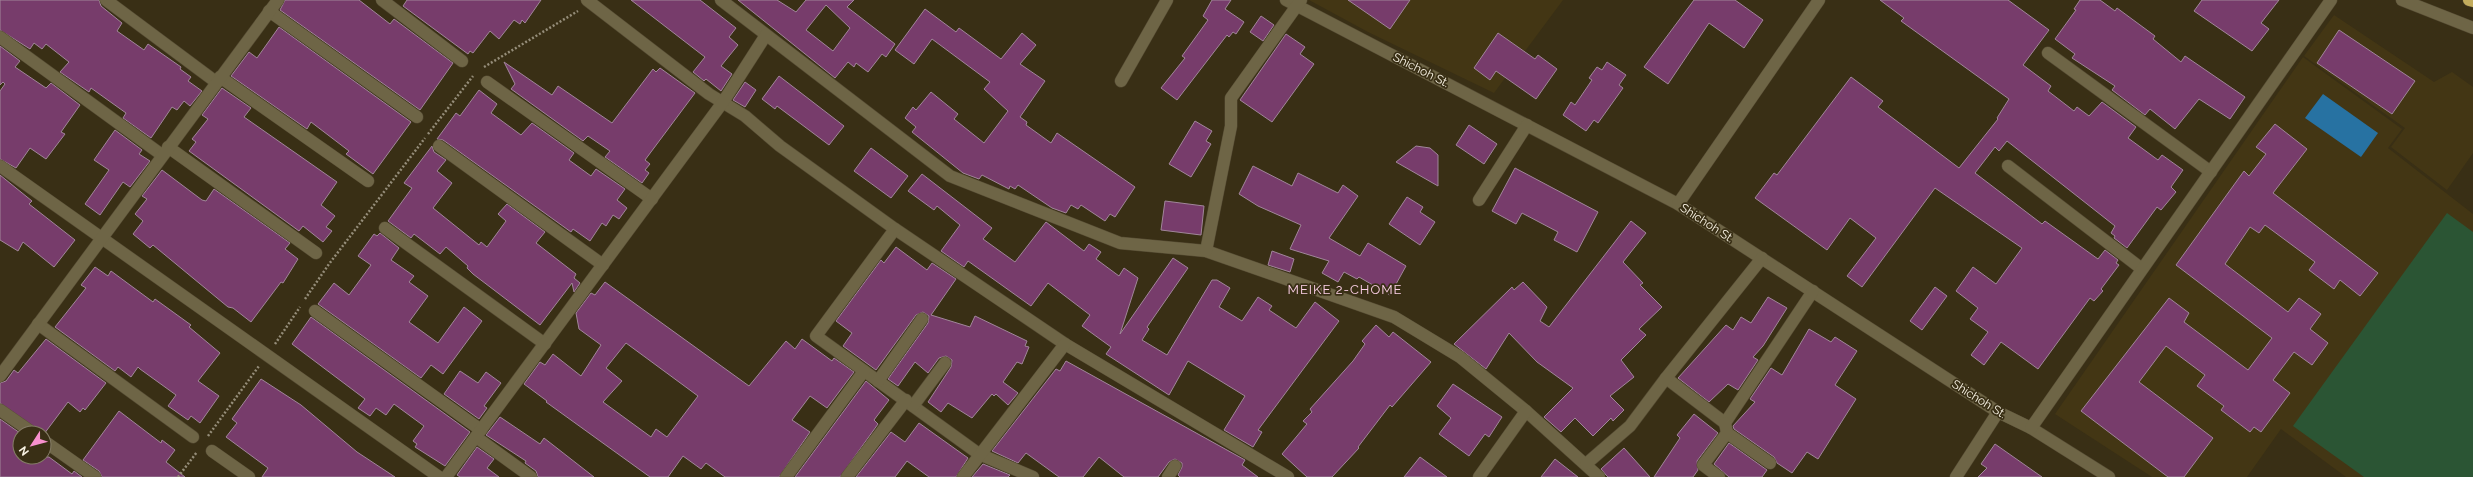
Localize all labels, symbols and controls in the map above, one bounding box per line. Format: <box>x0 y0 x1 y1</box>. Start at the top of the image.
street label: Shichoh St. <box>1391 50 1451 90</box>
street label: Shichoh St. <box>1678 200 1736 246</box>
district label: MEIKE 2-CHOME <box>1288 282 1403 297</box>
street label: Shichoh St. <box>1949 377 2009 421</box>
north arrow <box>12 425 52 465</box>
text: N <box>17 443 32 458</box>

